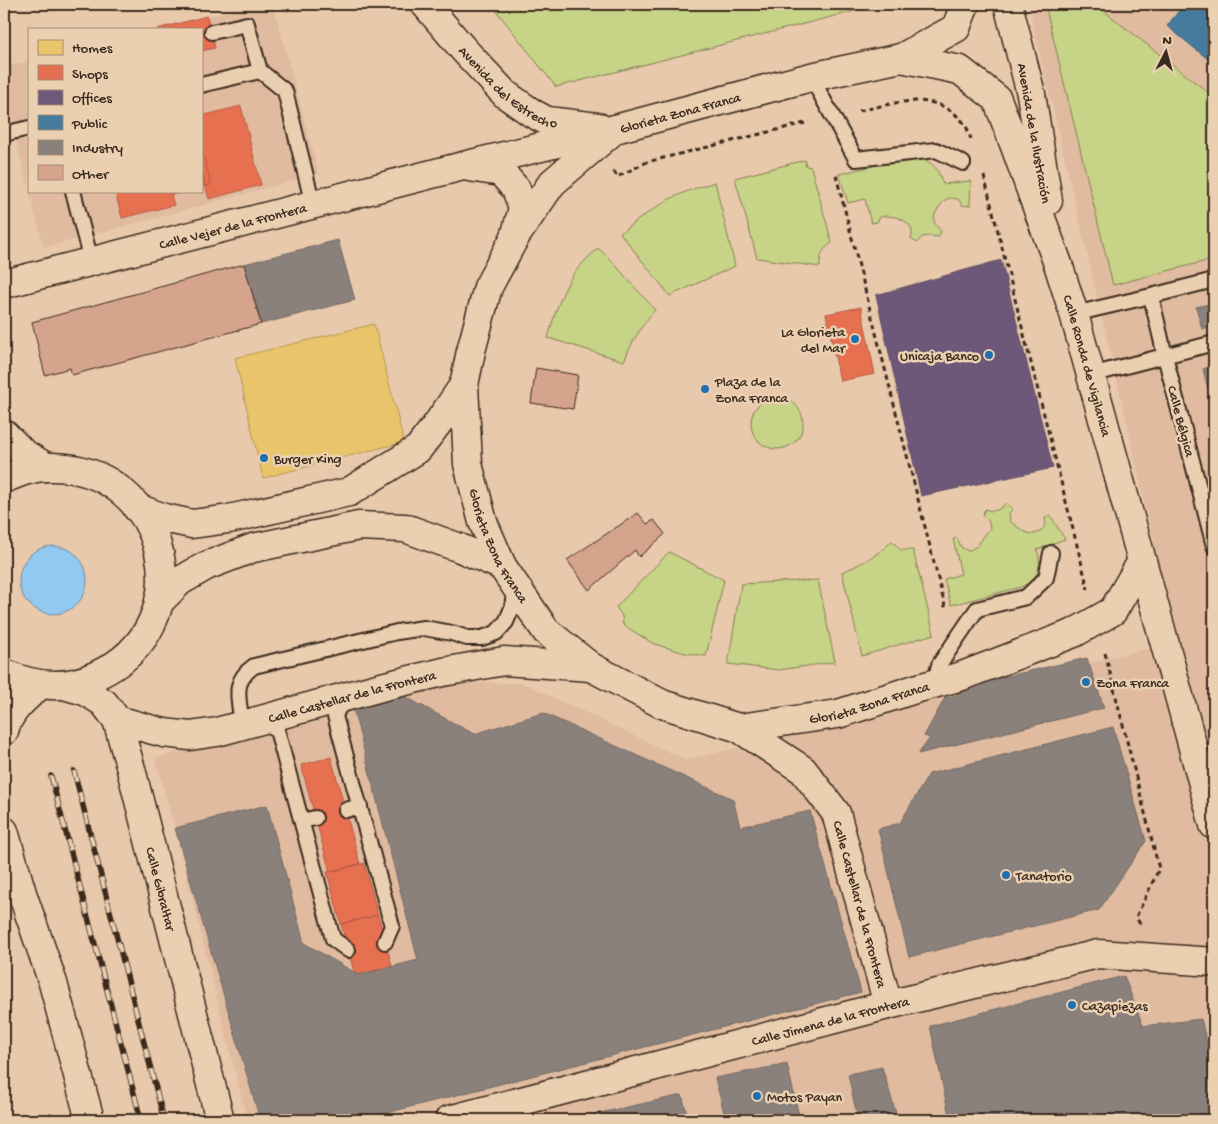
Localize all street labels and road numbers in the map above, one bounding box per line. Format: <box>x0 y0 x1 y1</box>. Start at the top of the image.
street label: Avenida del Estrecho <box>454 44 558 133</box>
street label: Avenida de la Ilustración <box>1012 62 1053 205</box>
street label: Glorieta Zona Franca <box>618 90 744 139</box>
street label: Calle Vejer de la Frontera <box>158 200 310 255</box>
street label: Calle Ronda de Vigilancia <box>1057 293 1114 440</box>
street label: Calle Bélgica <box>1162 384 1198 460</box>
street label: Glorieta Zona Franca <box>464 487 531 608</box>
street label: Calle Castellar de la Frontera <box>267 668 439 728</box>
street label: Glorieta Zona Franca <box>808 679 933 729</box>
street label: Calle Castellar de la Frontera <box>827 819 889 991</box>
street label: Calle Gibraltar <box>140 846 178 934</box>
street label: Calle Jimena de la Frontera <box>750 994 913 1051</box>

